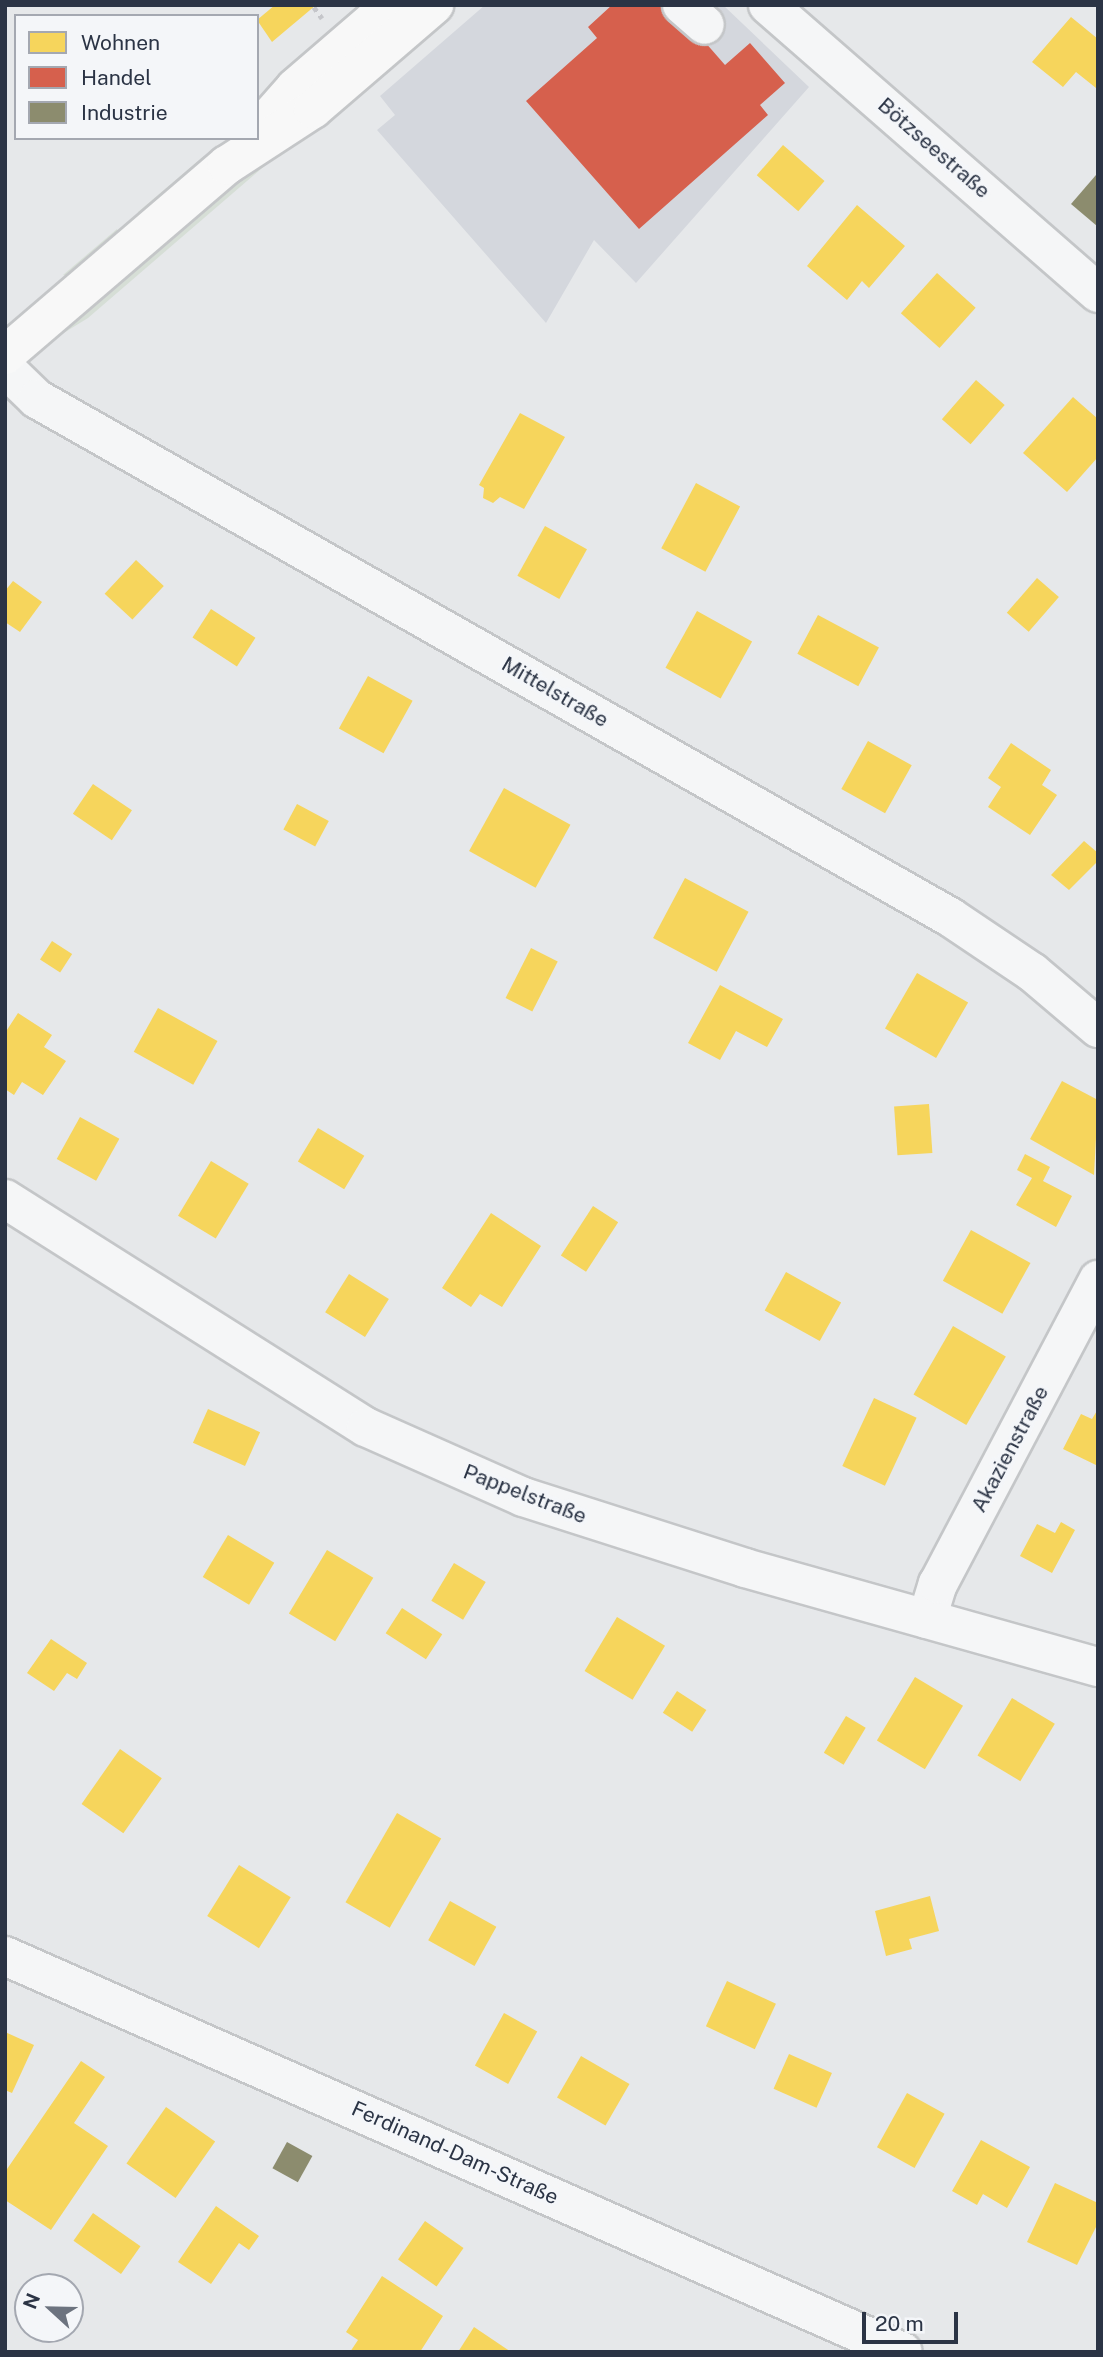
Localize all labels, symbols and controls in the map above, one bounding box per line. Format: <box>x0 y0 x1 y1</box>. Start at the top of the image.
legend <box>14 14 259 140</box>
text: Wohnen <box>81 30 160 55</box>
text: Handel <box>81 65 152 90</box>
street label: Bötzseestraße <box>873 92 995 204</box>
text: Industrie <box>81 100 168 125</box>
street label: Mittelstraße <box>497 651 613 733</box>
street label: Akazienstraße <box>966 1382 1054 1516</box>
street label: Pappelstraße <box>460 1459 590 1529</box>
street label: Ferdinand-Dam-Straße <box>348 2096 562 2210</box>
north arrow <box>14 2273 84 2343</box>
text: N <box>18 2290 44 2312</box>
scale bar <box>865 2298 961 2342</box>
text: 20 m <box>875 2311 924 2336</box>

